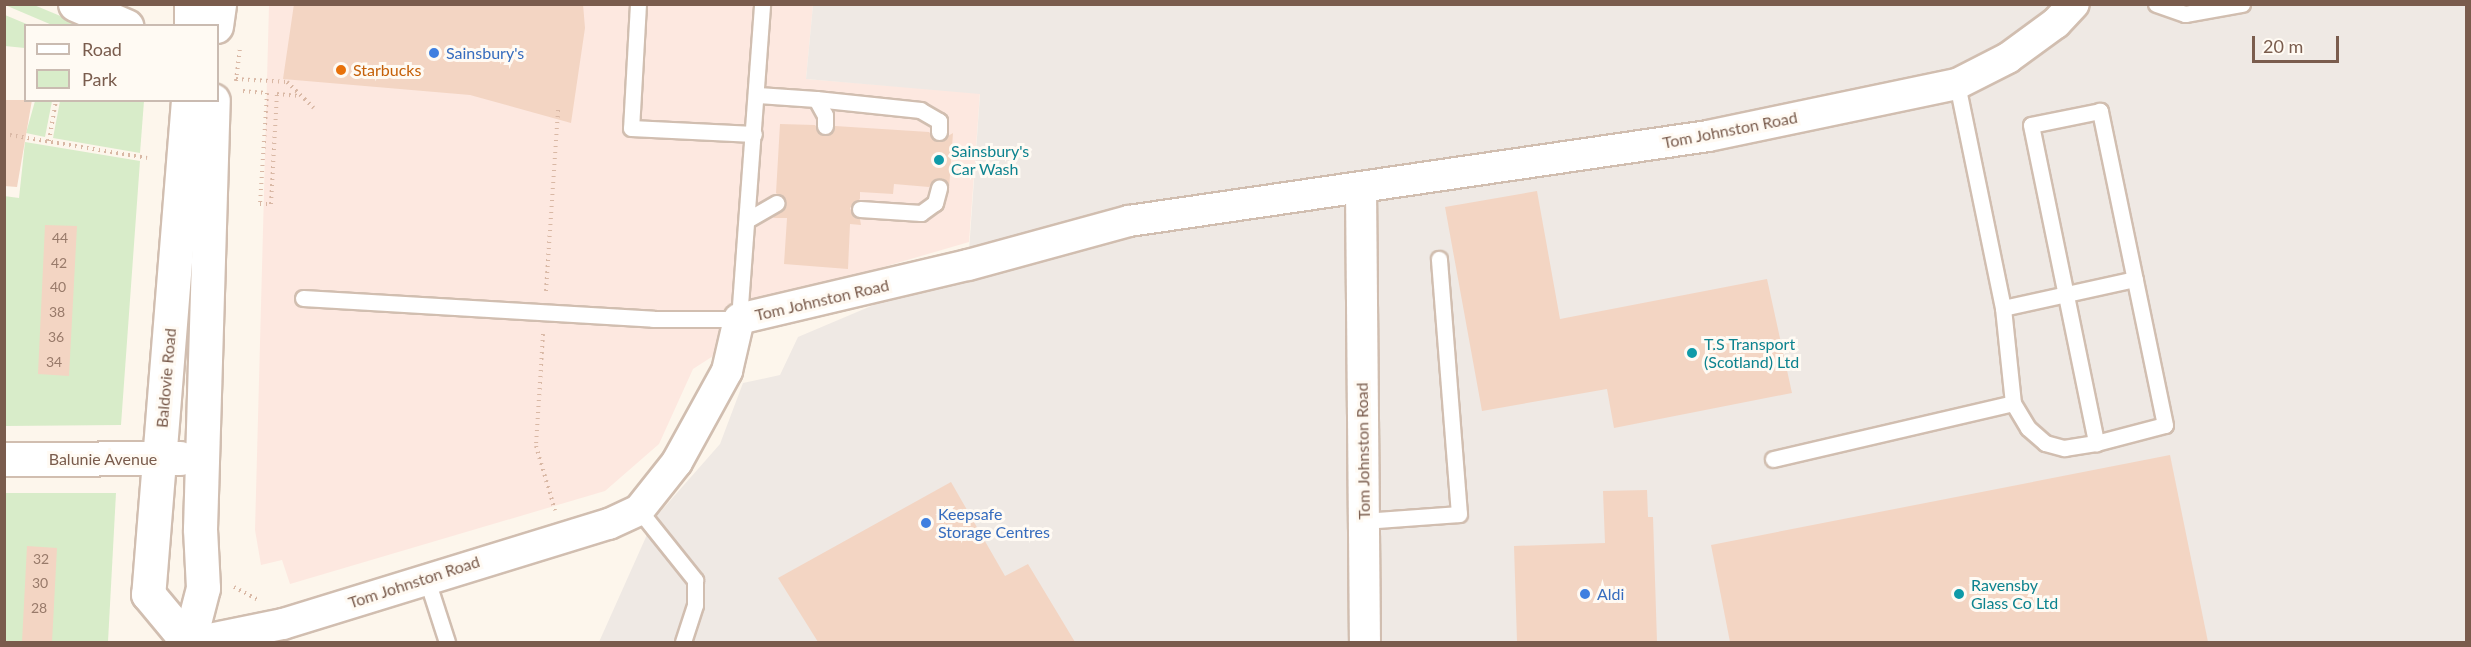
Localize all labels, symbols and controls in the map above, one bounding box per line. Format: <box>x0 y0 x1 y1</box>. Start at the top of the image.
legend <box>24 24 219 102</box>
scale bar <box>2255 24 2342 62</box>
text: 20 m <box>2263 35 2303 57</box>
text: Road <box>82 38 122 60</box>
place label: Sainsbury's <box>446 43 524 63</box>
marker: Sainsbury's <box>427 46 441 60</box>
place label: Starbucks <box>353 60 421 80</box>
marker: Starbucks <box>334 63 348 77</box>
text: Park <box>82 68 117 90</box>
street label: Tom Johnston Road <box>1661 107 1799 153</box>
place label: Sainsbury's Car Wash <box>951 141 1029 179</box>
marker: Sainsbury's Car Wash <box>932 153 946 167</box>
house number: 44 <box>52 230 68 246</box>
house number: 42 <box>51 255 67 271</box>
street label: Tom Johnston Road <box>753 275 891 325</box>
house number: 40 <box>50 279 66 295</box>
house number: 38 <box>49 304 65 320</box>
street label: Baldovie Road <box>152 327 180 429</box>
house number: 36 <box>48 329 64 345</box>
place label: T.S Transport (Scotland) Ltd <box>1704 334 1799 372</box>
marker: T.S Transport (Scotland) Ltd <box>1685 346 1699 360</box>
house number: 34 <box>46 354 62 370</box>
street label: Tom Johnston Road <box>1352 382 1374 520</box>
street label: Balunie Avenue <box>48 449 158 469</box>
place label: Keepsafe Storage Centres <box>938 504 1050 542</box>
marker: Keepsafe Storage Centres <box>919 516 933 530</box>
house number: 32 <box>33 551 49 567</box>
street label: Tom Johnston Road <box>346 552 482 612</box>
house number: 30 <box>32 575 48 591</box>
place label: Ravensby Glass Co Ltd <box>1971 575 2058 613</box>
place label: Aldi <box>1597 584 1624 604</box>
marker: Aldi <box>1578 587 1592 601</box>
marker: Ravensby Glass Co Ltd <box>1952 587 1966 601</box>
house number: 28 <box>31 600 47 616</box>

